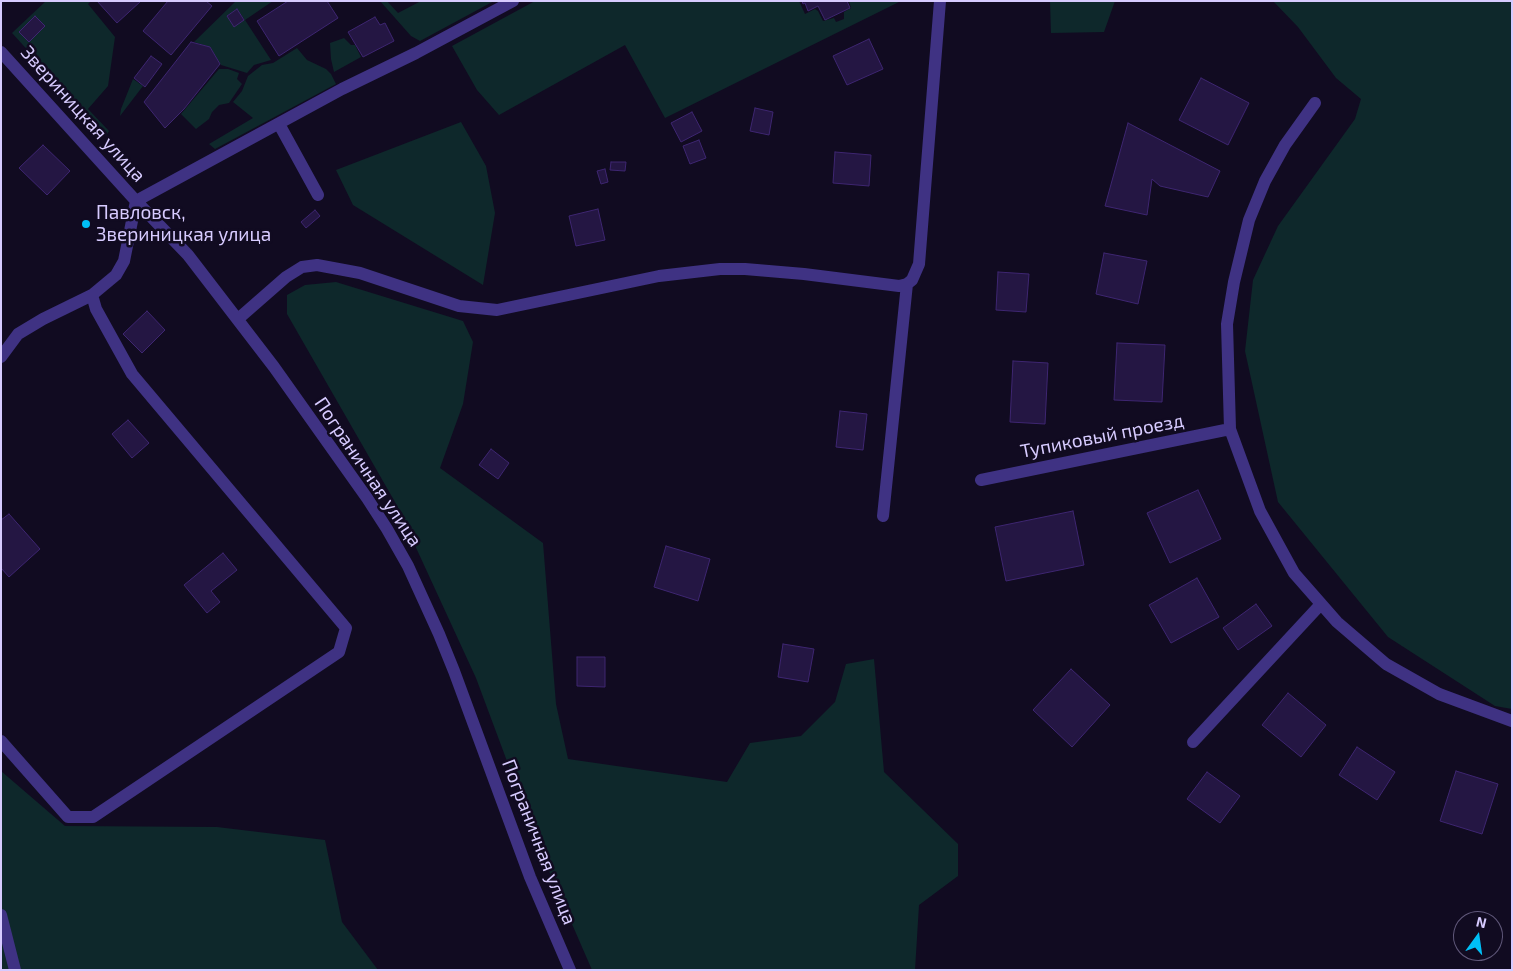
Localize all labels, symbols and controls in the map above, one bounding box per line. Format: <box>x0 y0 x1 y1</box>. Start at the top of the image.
street label: Звериницкая улица <box>16 41 150 187</box>
place label: Павловск, Звериницкая улица <box>96 202 271 246</box>
marker: Павловск, Звериницкая улица <box>80 218 92 230</box>
street label: Пограничная улица <box>310 393 426 551</box>
street label: Тупиковый проезд <box>1018 409 1186 463</box>
street label: Пограничная улица <box>497 756 581 928</box>
north arrow <box>1453 911 1503 961</box>
text: N <box>1475 912 1488 931</box>

